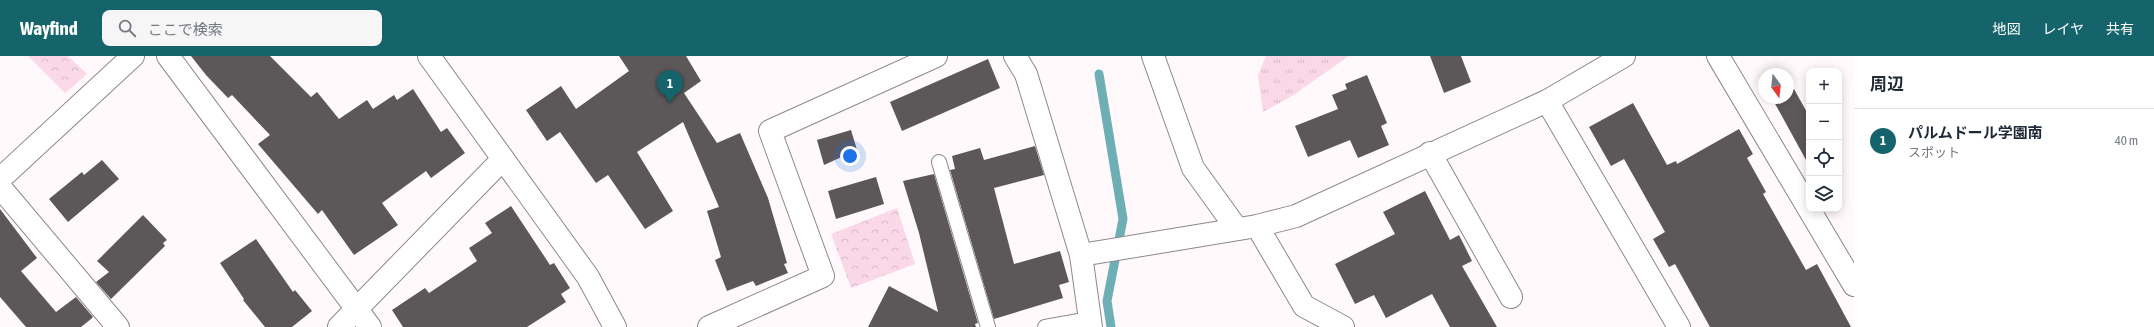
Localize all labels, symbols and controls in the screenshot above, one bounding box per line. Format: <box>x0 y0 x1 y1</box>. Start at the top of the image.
search box <box>102 10 382 46</box>
text: Wayfind <box>20 17 78 39</box>
icon: search <box>116 17 138 39</box>
text: ここで検索 <box>148 21 223 38</box>
text: 地図 <box>1992 21 2020 37</box>
text: レイヤ <box>2042 21 2084 37</box>
text: 共有 <box>2106 21 2134 37</box>
north arrow <box>1758 68 1794 104</box>
map controls <box>1806 68 1842 212</box>
button: + <box>1806 68 1842 104</box>
pin: 1 <box>657 70 683 103</box>
text: 周辺 <box>1870 74 1904 94</box>
button: − <box>1806 104 1842 140</box>
text: パルムドール学園南 <box>1908 124 2043 141</box>
text: 1 <box>1880 133 1886 148</box>
text: 40 m <box>2115 133 2138 148</box>
button: locate <box>1806 140 1842 176</box>
text: スポット <box>1908 145 1960 160</box>
your location <box>840 146 860 166</box>
button: layers <box>1806 176 1842 212</box>

